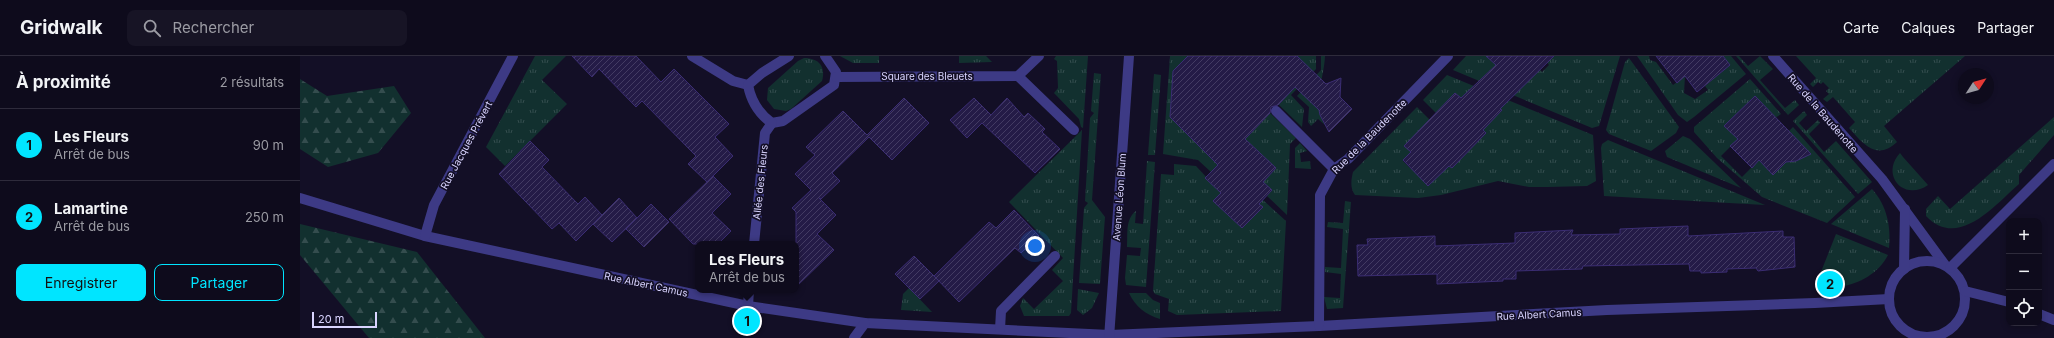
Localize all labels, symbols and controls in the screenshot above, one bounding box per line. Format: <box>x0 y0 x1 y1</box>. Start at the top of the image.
search box <box>127 10 407 46</box>
text: Gridwalk <box>20 16 103 39</box>
icon: search <box>141 17 163 39</box>
text: Rechercher <box>173 18 254 37</box>
text: Carte <box>1843 19 1879 36</box>
text: Calques <box>1901 19 1955 36</box>
text: Partager <box>1977 19 2034 36</box>
north arrow <box>1958 68 1994 104</box>
street label: Square des Bleuets <box>881 70 973 82</box>
street label: Rue de la Baudenotte <box>1785 71 1861 155</box>
text: À proximité <box>16 72 111 92</box>
text: 2 résultats <box>220 74 284 90</box>
street label: Rue de la Baudenotte <box>1329 96 1409 176</box>
street label: Rue Jacques Prévert <box>438 98 495 191</box>
text: Les Fleurs <box>54 127 129 146</box>
text: 1 <box>26 137 32 153</box>
text: 90 m <box>253 137 284 153</box>
street label: Allée des Fleurs <box>750 144 770 220</box>
text: Arrêt de bus <box>54 146 130 162</box>
street label: Avenue Léon Blum <box>1110 153 1128 241</box>
text: Lamartine <box>54 199 128 218</box>
text: 2 <box>25 209 33 225</box>
text: 250 m <box>245 209 284 225</box>
text: Arrêt de bus <box>54 218 130 234</box>
map controls <box>2006 218 2042 326</box>
button: + <box>2006 218 2042 254</box>
your location <box>1025 236 1045 256</box>
popup <box>695 241 799 293</box>
text: Les Fleurs <box>709 250 784 269</box>
button: − <box>2006 254 2042 290</box>
button: Enregistrer <box>16 264 146 301</box>
button: Partager <box>154 264 284 301</box>
street label: Rue Albert Camus <box>603 269 689 299</box>
text: Arrêt de bus <box>709 269 785 285</box>
pin: 2 <box>1817 269 1843 299</box>
button: locate <box>2006 290 2042 326</box>
pin: 1 <box>734 306 760 336</box>
street label: Rue Albert Camus <box>1496 306 1582 322</box>
scale bar <box>312 310 377 329</box>
text: 20 m <box>318 312 344 326</box>

